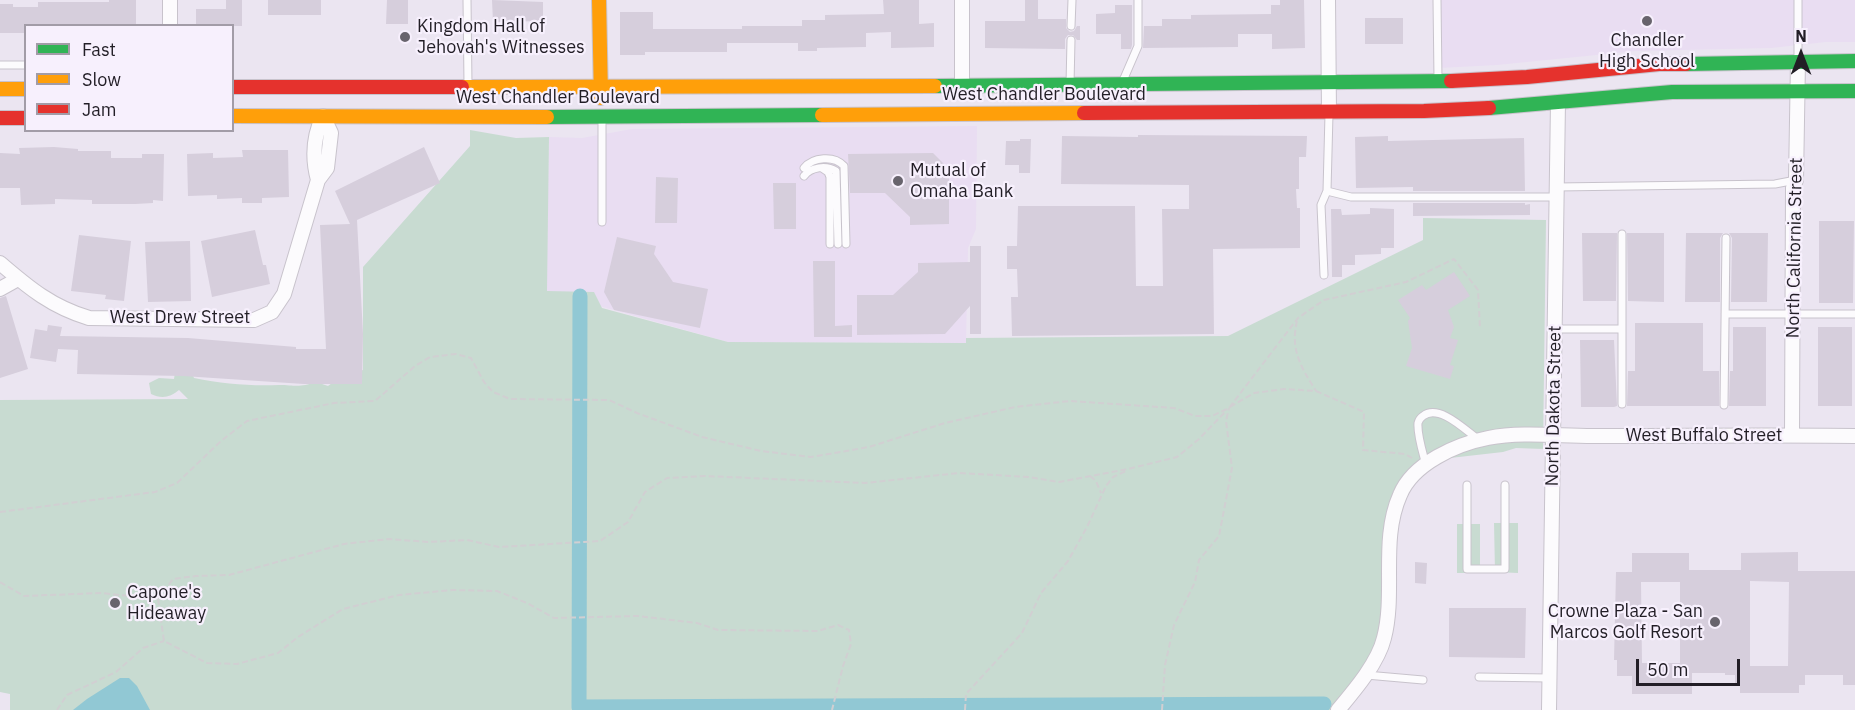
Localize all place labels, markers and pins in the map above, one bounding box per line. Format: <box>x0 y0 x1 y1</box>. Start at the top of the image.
marker: Chandler High School <box>1640 14 1654 28</box>
place label: Kingdom Hall of Jehovah's Witnesses <box>417 16 585 58</box>
marker: Kingdom Hall of Jehovah's Witnesses <box>398 30 412 44</box>
place label: Chandler High School <box>1599 30 1695 72</box>
place label: Mutual of Omaha Bank <box>910 160 1013 202</box>
marker: Mutual of Omaha Bank <box>891 174 905 188</box>
place label: Capone's Hideaway <box>127 582 206 624</box>
marker: Capone's Hideaway <box>108 596 122 610</box>
place label: Crowne Plaza - San Marcos Golf Resort <box>1548 601 1703 644</box>
marker: Crowne Plaza - San Marcos Golf Resort <box>1708 615 1722 629</box>

